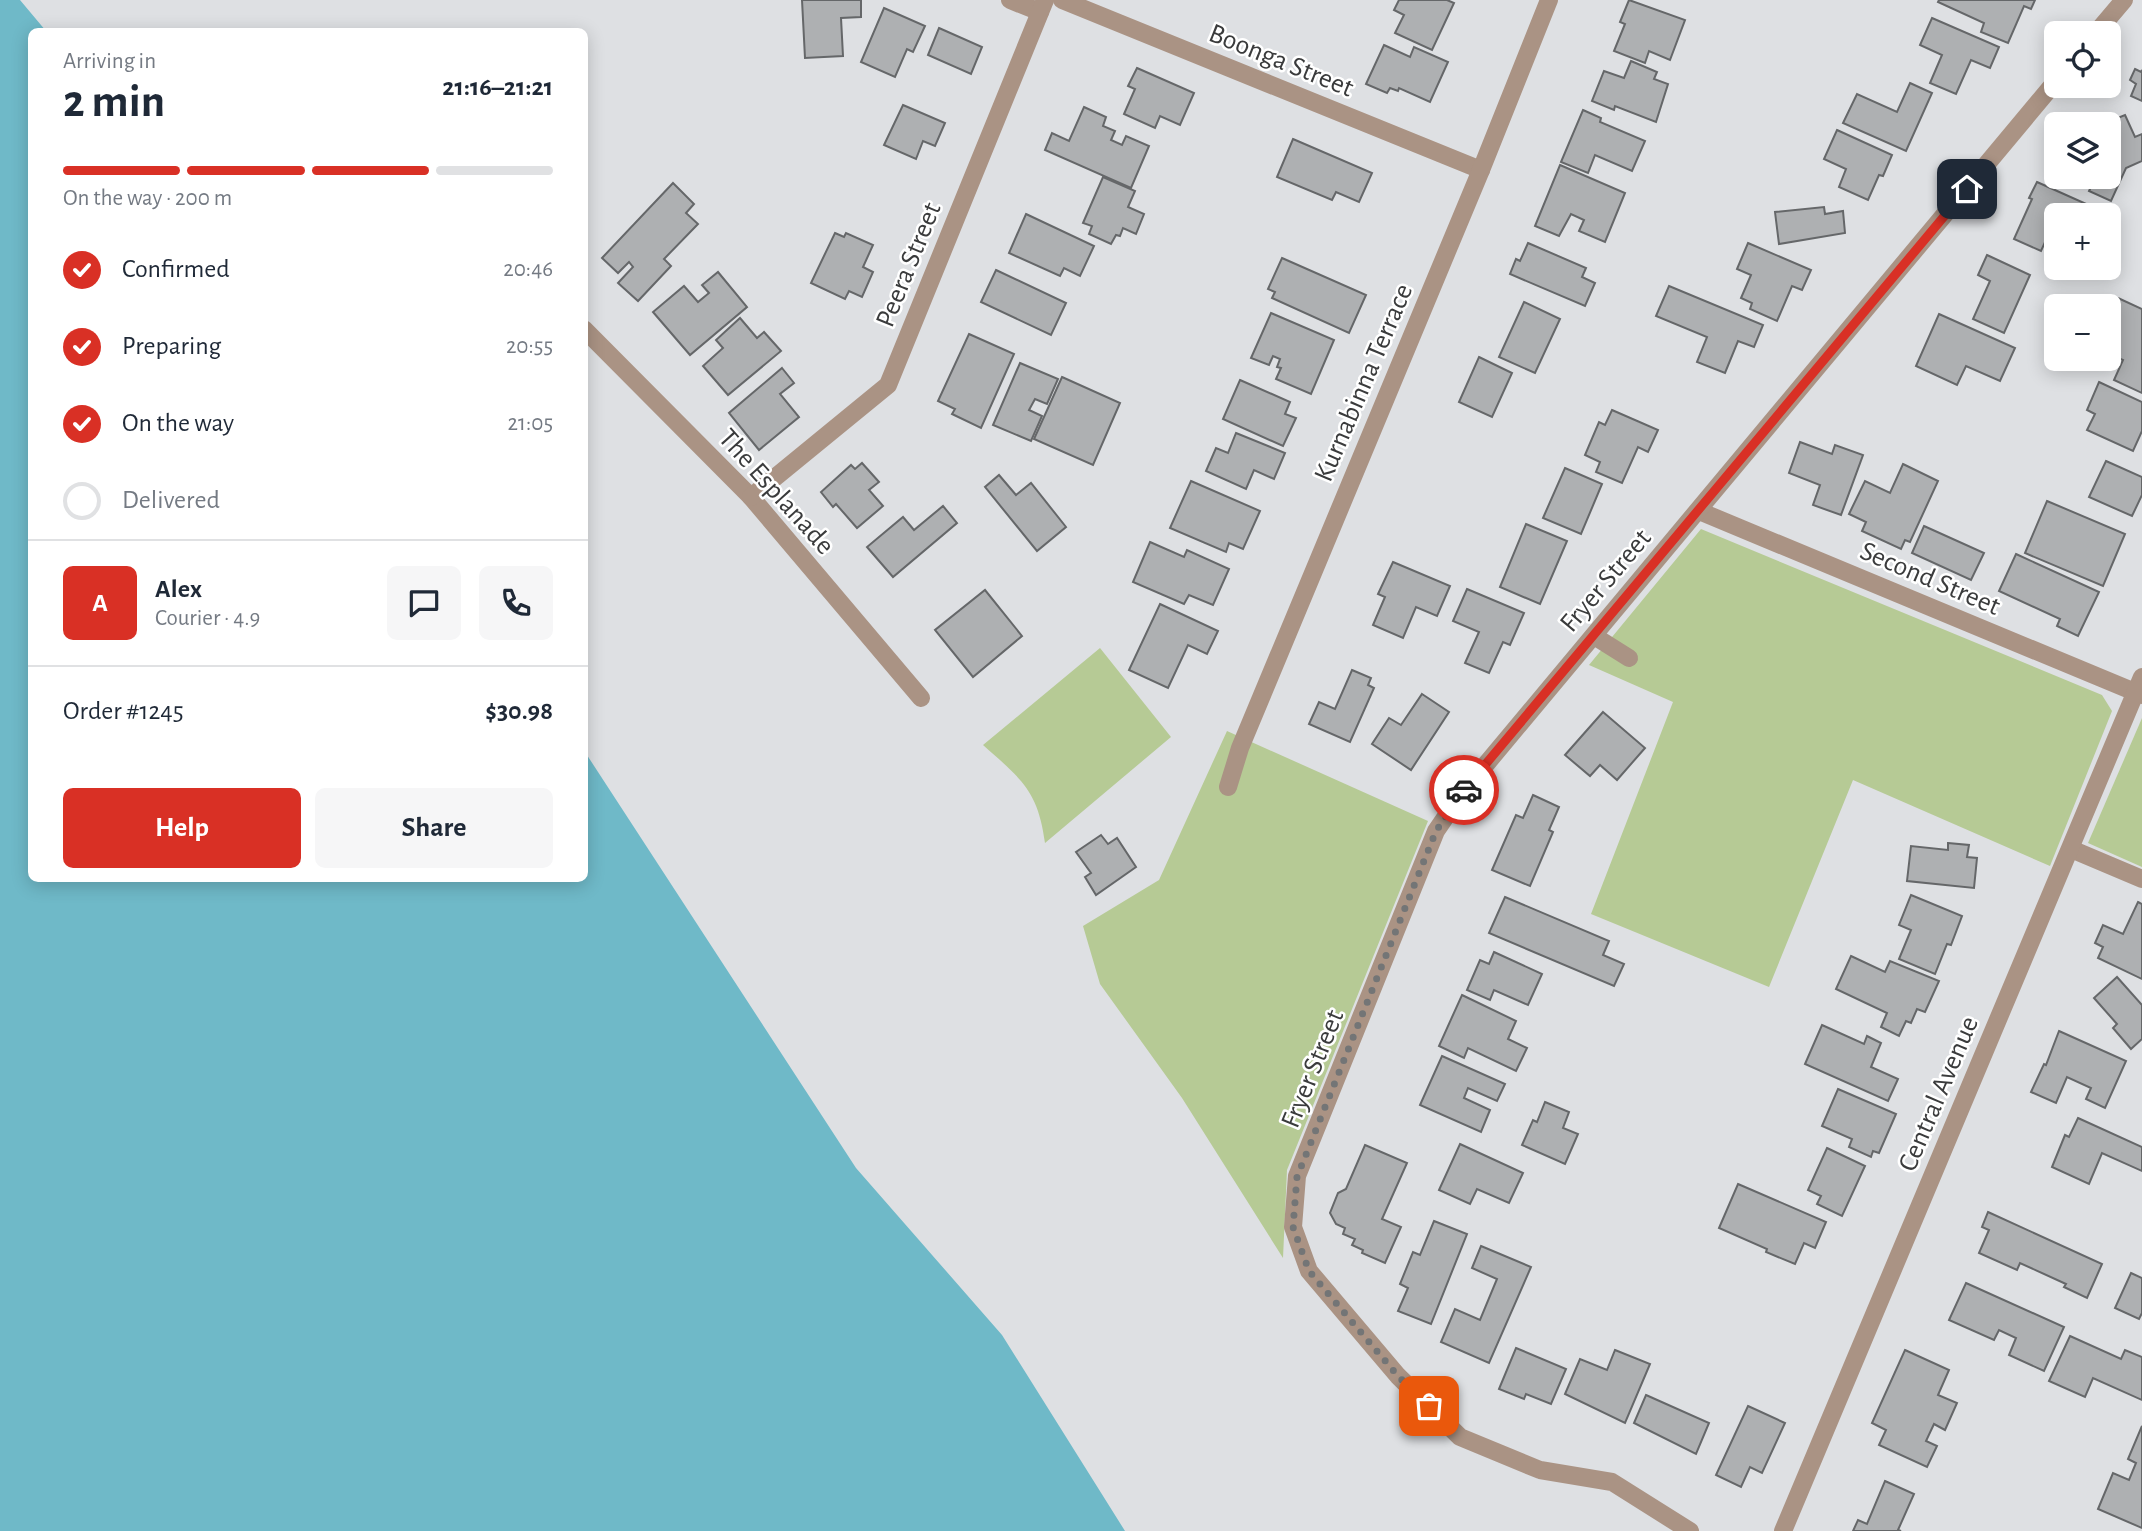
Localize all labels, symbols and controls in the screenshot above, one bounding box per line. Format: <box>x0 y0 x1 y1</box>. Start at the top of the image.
street label: Boonga Street <box>1205 19 1357 103</box>
map controls <box>2044 21 2121 371</box>
button: locate <box>2044 21 2121 98</box>
text: Arriving in <box>63 50 156 73</box>
text: 21:16–21:21 <box>442 74 553 100</box>
text: 2 min <box>63 79 165 125</box>
button: layers <box>2044 112 2121 189</box>
pin <box>1937 159 1997 219</box>
icon: home <box>1948 170 1986 208</box>
text: On the way · 200 m <box>63 187 232 210</box>
street label: Peera Street <box>871 199 947 331</box>
button: + <box>2044 203 2121 280</box>
icon: check <box>63 251 101 289</box>
text: Confirmed <box>122 256 230 282</box>
text: 20:46 <box>503 258 553 281</box>
street label: Kurnabinna Terrace <box>1310 280 1418 486</box>
button: − <box>2044 294 2121 371</box>
icon: check <box>63 328 101 366</box>
text: Preparing <box>122 333 221 359</box>
text: 20:55 <box>506 335 553 358</box>
icon: check <box>63 405 101 443</box>
text: On the way <box>122 410 234 436</box>
text: 21:05 <box>508 412 553 435</box>
street label: The Esplanade <box>713 424 839 560</box>
text: Delivered <box>122 487 220 513</box>
street label: Fryer Street <box>1555 524 1657 638</box>
street label: Second Street <box>1856 537 2004 621</box>
button: chat <box>387 566 461 640</box>
button: phone <box>479 566 553 640</box>
text: Alex <box>155 576 202 602</box>
text: A <box>92 590 108 616</box>
text: Courier · 4.9 <box>155 607 260 630</box>
text: Order #1245 <box>63 698 184 724</box>
text: $30.98 <box>485 698 553 724</box>
courier <box>1429 755 1499 825</box>
icon: car <box>1445 771 1483 809</box>
button: Help <box>63 788 301 868</box>
button: Share <box>315 788 553 868</box>
street label: Fryer Street <box>1277 1006 1349 1132</box>
street label: Central Avenue <box>1894 1013 1984 1175</box>
pin <box>1399 1376 1459 1436</box>
icon: bag <box>1410 1387 1448 1425</box>

